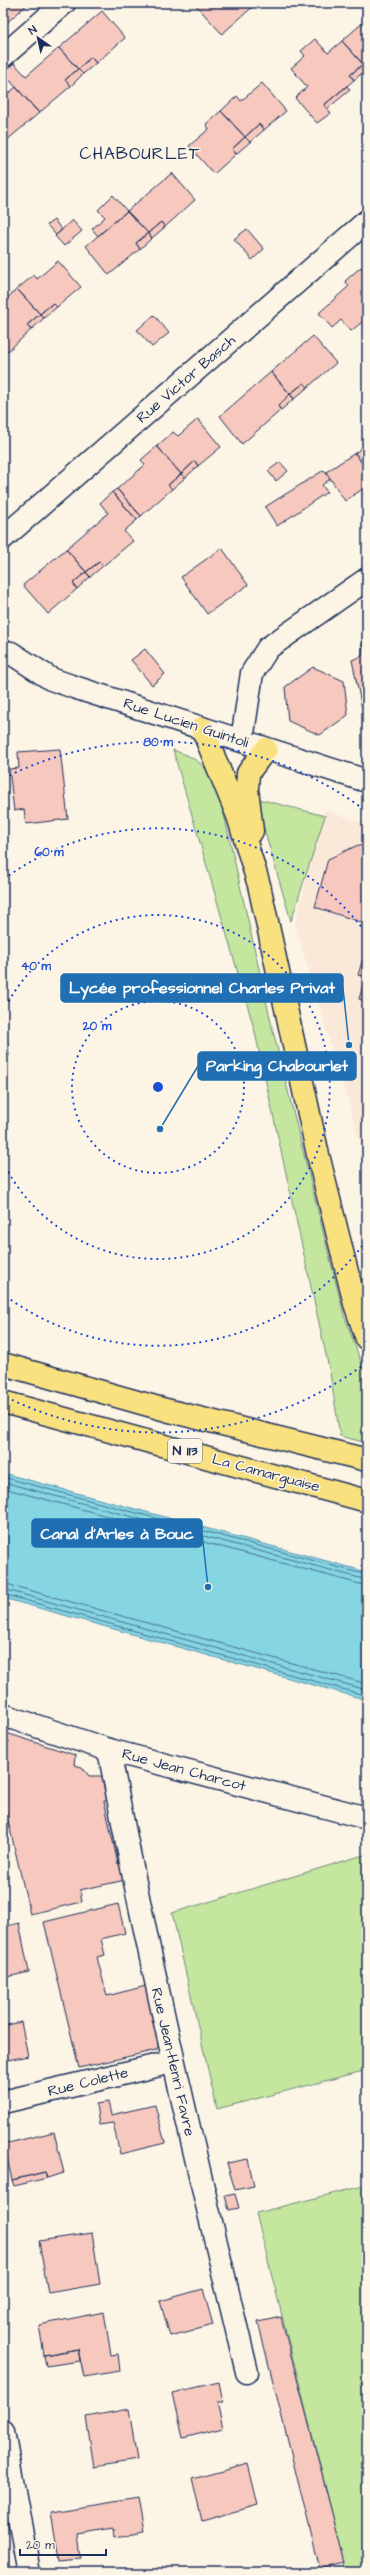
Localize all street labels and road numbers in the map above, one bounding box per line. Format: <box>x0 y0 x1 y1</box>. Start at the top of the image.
street label: Rue Victor Basch <box>132 330 241 428</box>
street label: Rue Lucien Guintoli <box>121 693 252 753</box>
road number: N 113 <box>168 1439 202 1463</box>
street label: La Camarguaise <box>210 1449 322 1498</box>
street label: Rue Jean Charcot <box>120 1743 248 1797</box>
street label: Rue Jean-Henri Favre <box>146 1986 200 2138</box>
street label: Rue Colette <box>46 2062 130 2102</box>

